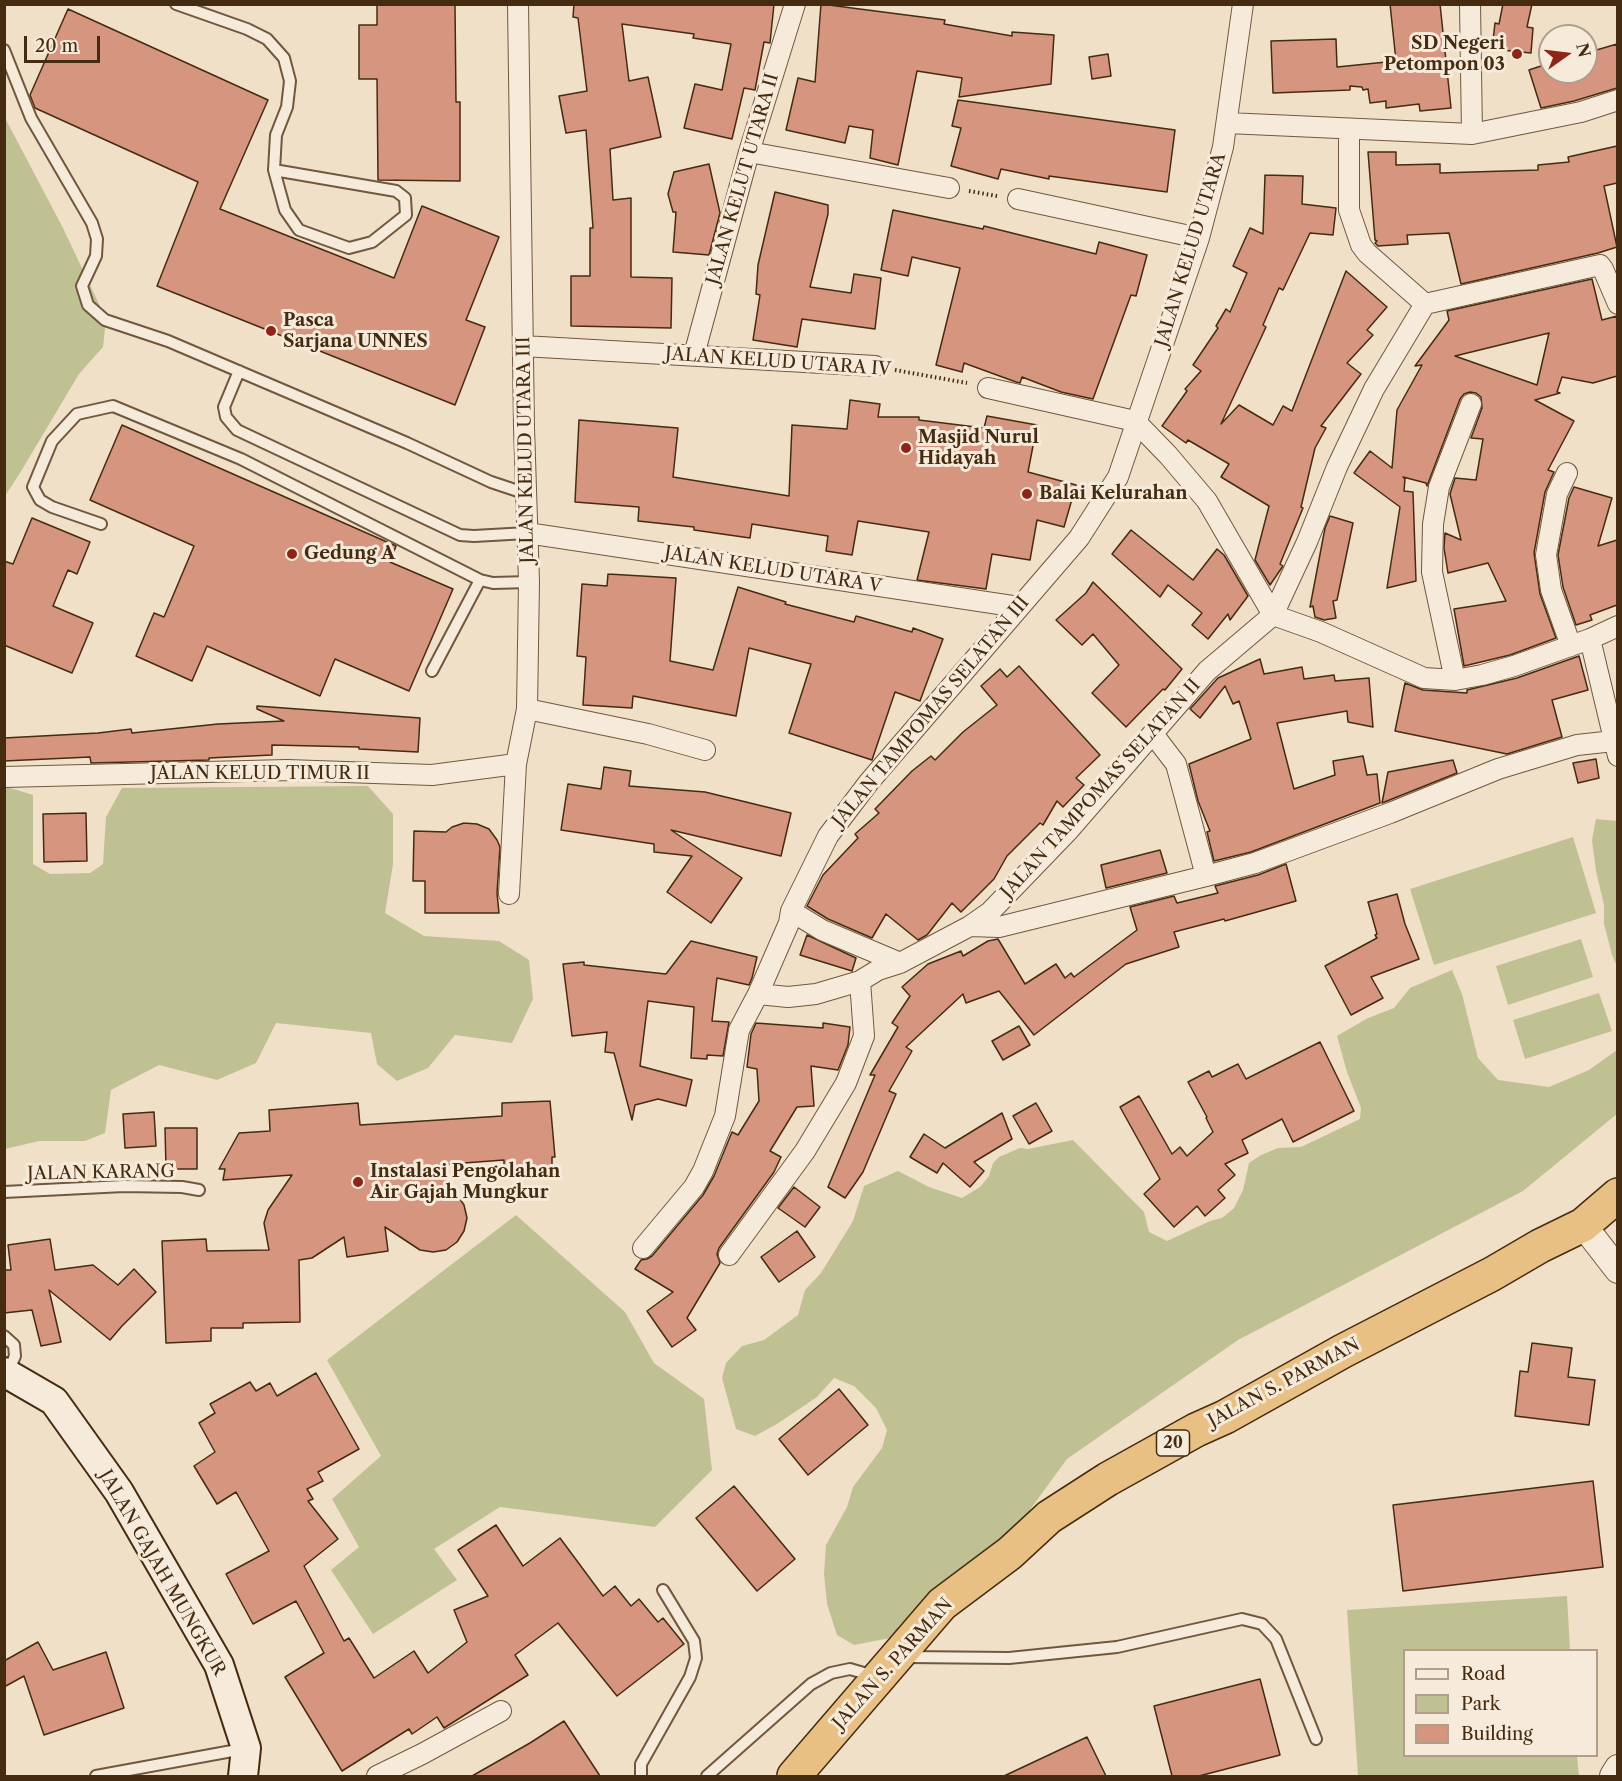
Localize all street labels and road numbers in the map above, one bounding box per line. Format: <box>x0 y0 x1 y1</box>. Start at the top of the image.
street label: JALAN KELUT UTARA II <box>702 71 784 287</box>
street label: JALAN KELUD UTARA <box>1151 150 1231 350</box>
street label: JALAN KELUD UTARA III <box>513 336 539 564</box>
street label: JALAN KELUD UTARA IV <box>664 343 892 381</box>
street label: JALAN KELUD UTARA V <box>663 542 883 598</box>
street label: JALAN TAMPOMAS SELATAN III <box>828 592 1034 832</box>
street label: JALAN TAMPOMAS SELATAN II <box>997 675 1205 903</box>
street label: JALAN KELUD TIMUR II <box>150 763 370 785</box>
street label: JALAN KARANG <box>27 1161 175 1185</box>
street label: JALAN S. PARMAN <box>1204 1334 1364 1432</box>
road number: 20 <box>1156 1430 1190 1456</box>
street label: JALAN GAJAH MUNGKUR <box>94 1466 230 1680</box>
street label: JALAN S. PARMAN <box>829 1594 957 1734</box>

